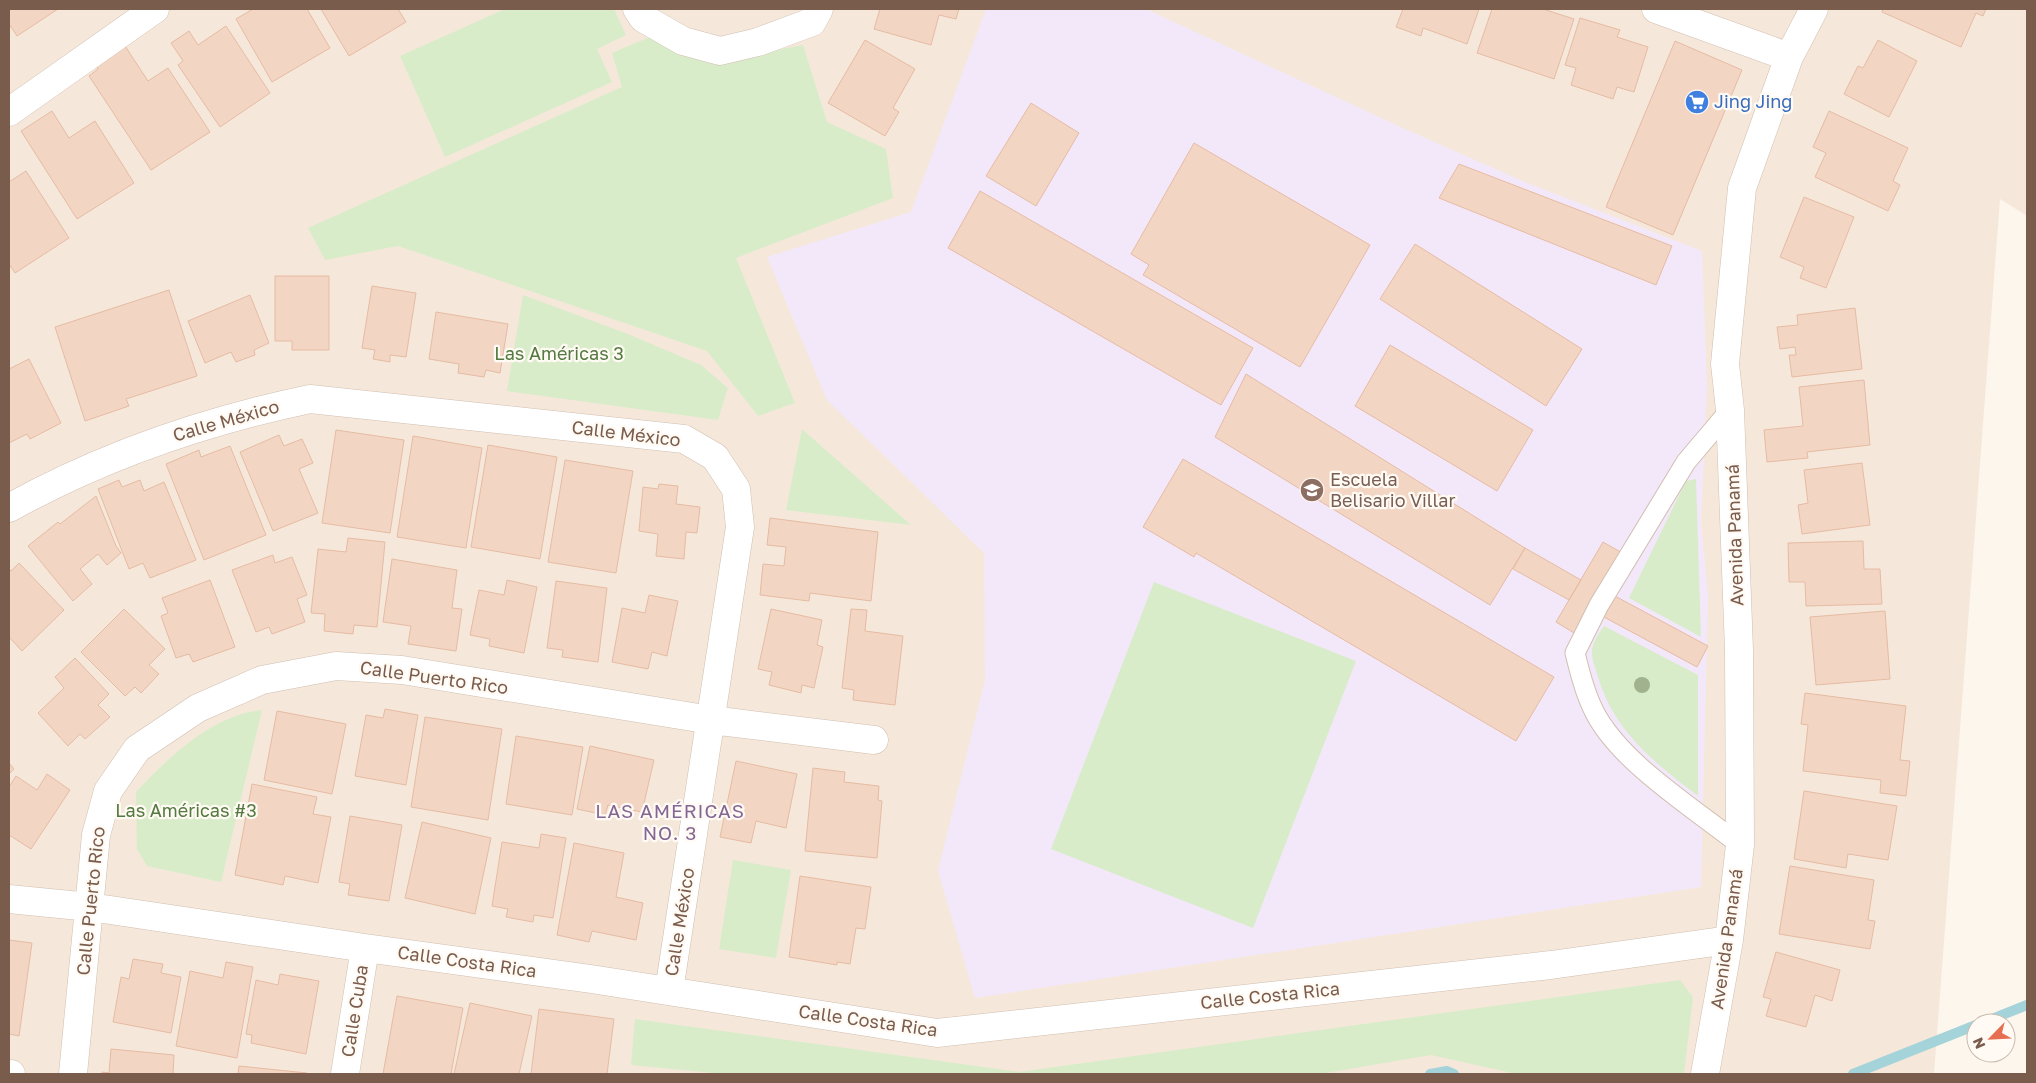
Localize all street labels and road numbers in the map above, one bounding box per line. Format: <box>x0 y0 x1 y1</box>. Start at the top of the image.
street label: Calle México <box>170 394 281 446</box>
street label: Calle México <box>570 415 682 451</box>
street label: Avenida Panamá <box>1721 464 1747 606</box>
street label: Calle Puerto Rico <box>359 656 510 698</box>
street label: Calle Puerto Rico <box>71 825 109 976</box>
street label: Calle México <box>660 866 698 978</box>
street label: Avenida Panamá <box>1705 867 1747 1011</box>
street label: Calle Costa Rica <box>396 940 538 982</box>
street label: Calle Cuba <box>336 963 372 1059</box>
street label: Calle Costa Rica <box>1199 977 1341 1013</box>
street label: Calle Costa Rica <box>797 999 939 1041</box>

